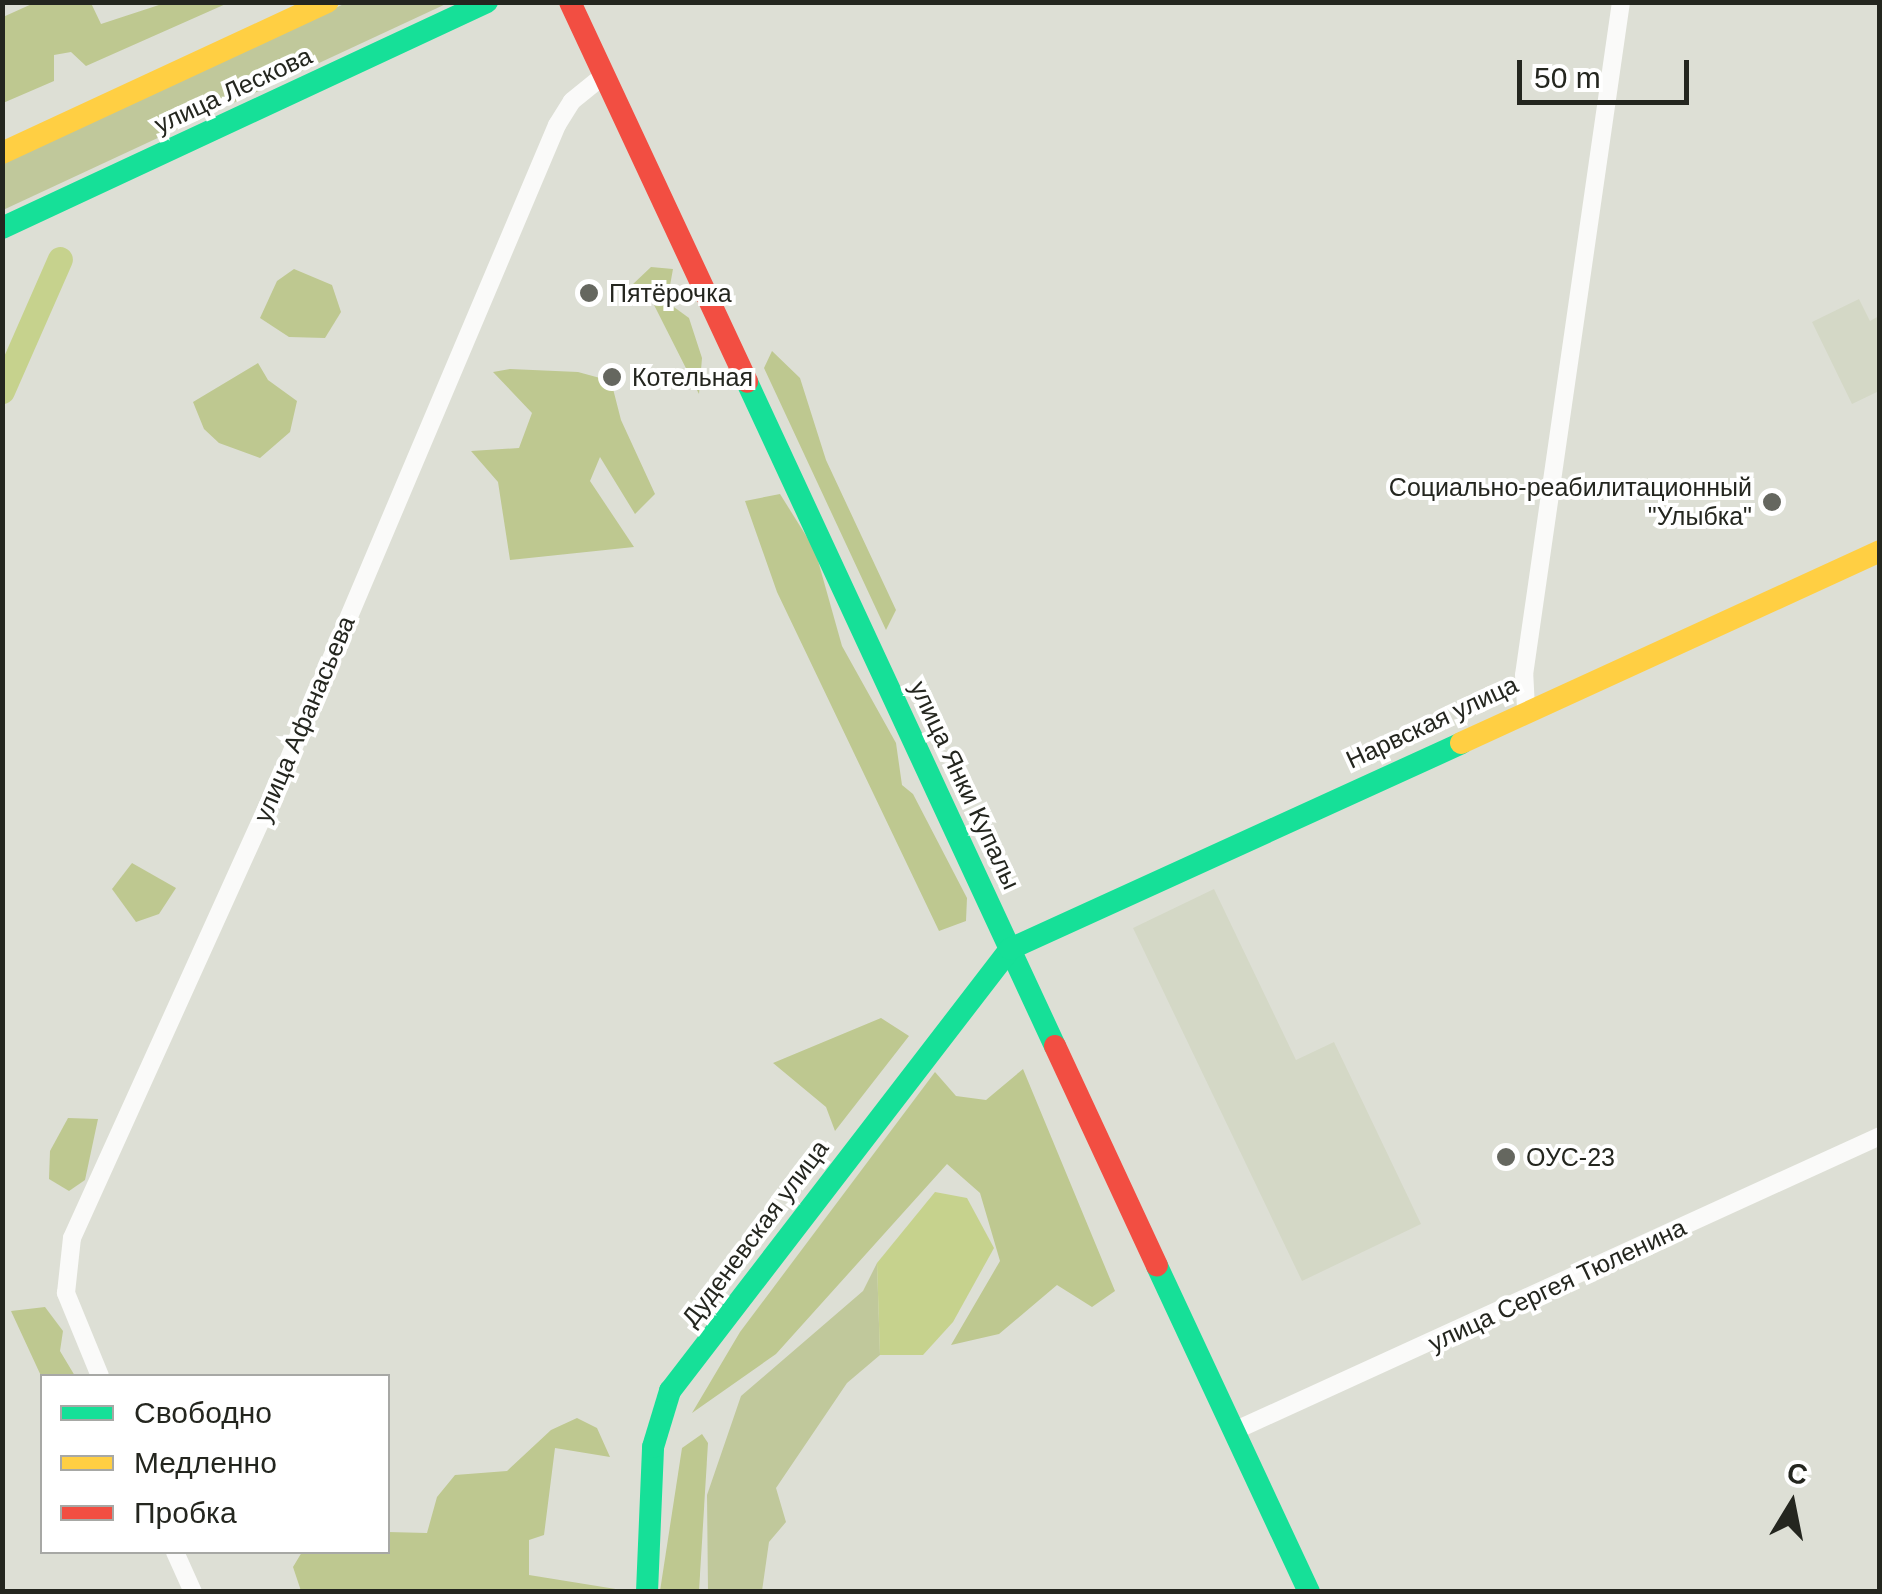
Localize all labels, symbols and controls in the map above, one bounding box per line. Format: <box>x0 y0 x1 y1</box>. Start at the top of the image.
street label: улица Лескова <box>149 40 317 140</box>
scale bar <box>1522 40 1694 102</box>
text: 50 m <box>1534 61 1601 94</box>
place label: Пятёрочка <box>609 278 732 308</box>
marker: Пятёрочка <box>578 282 600 304</box>
place label: Котельная <box>632 362 753 392</box>
marker: Котельная <box>601 366 623 388</box>
place label: Социально-реабилитационный "Улыбка" <box>1389 473 1752 532</box>
marker: Социально-реабилитационный "Улыбка" <box>1761 491 1783 513</box>
street label: улица Афанасьева <box>247 611 361 827</box>
street label: Нарвская улица <box>1341 669 1523 775</box>
street label: улица Янки Купалы <box>904 676 1026 894</box>
street label: Дуденевская улица <box>675 1134 835 1332</box>
place label: ОУС-23 <box>1526 1142 1615 1172</box>
marker: ОУС-23 <box>1495 1146 1517 1168</box>
street label: улица Сергея Тюленина <box>1423 1212 1691 1358</box>
legend <box>40 1374 390 1554</box>
text: Свободно <box>134 1396 272 1429</box>
text: Медленно <box>134 1446 277 1479</box>
north arrow <box>1742 1454 1842 1554</box>
text: С <box>1785 1457 1810 1491</box>
text: Пробка <box>134 1496 237 1529</box>

